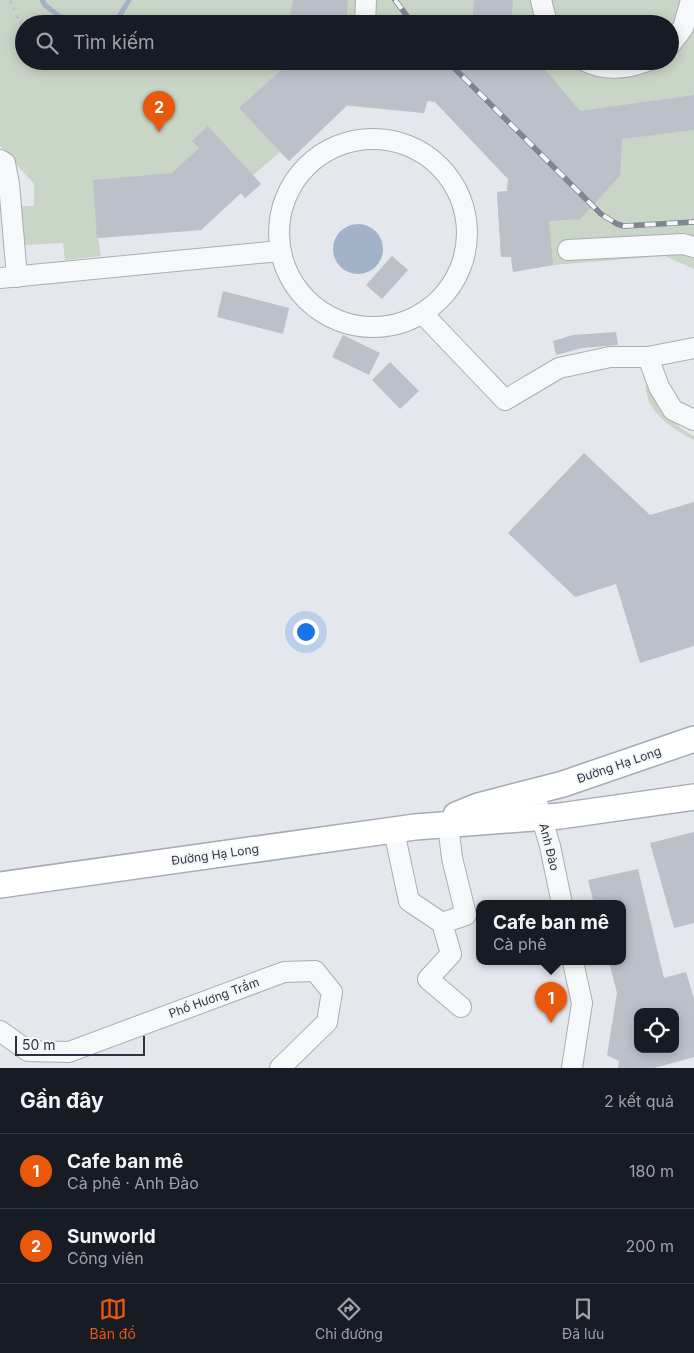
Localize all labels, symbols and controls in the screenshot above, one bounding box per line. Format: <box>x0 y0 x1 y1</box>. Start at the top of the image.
search box <box>15 15 679 70</box>
icon: search <box>33 29 61 57</box>
text: Tìm kiếm <box>73 31 155 54</box>
pin: 2 <box>143 91 175 132</box>
your location <box>293 619 319 645</box>
street label: Đường Hạ Long <box>575 743 663 786</box>
street label: Anh Đào <box>536 822 563 872</box>
street label: Đường Hạ Long <box>170 841 260 868</box>
popup <box>476 900 626 965</box>
text: Cafe ban mê <box>493 911 609 934</box>
text: Cà phê <box>493 934 547 954</box>
street label: Phố Hương Trầm <box>167 974 261 1021</box>
pin: 1 <box>535 982 567 1023</box>
map controls <box>634 1008 679 1053</box>
button: locate <box>634 1008 679 1053</box>
scale bar <box>15 1033 145 1056</box>
text: 50 m <box>22 1036 56 1053</box>
text: Gần đây <box>20 1088 104 1113</box>
text: 2 kết quả <box>604 1091 674 1111</box>
text: Cafe ban mê <box>67 1150 183 1173</box>
text: 1 <box>33 1161 39 1181</box>
text: 180 m <box>629 1161 674 1181</box>
text: Cà phê · Anh Đào <box>67 1173 199 1193</box>
text: Sunworld <box>67 1225 156 1248</box>
text: 2 <box>31 1236 41 1256</box>
text: 200 m <box>626 1236 674 1256</box>
text: Công viên <box>67 1248 144 1268</box>
tab: Bản đồ <box>90 1295 136 1342</box>
tab: Chỉ đường <box>315 1295 383 1342</box>
tab: Đã lưu <box>562 1295 604 1342</box>

